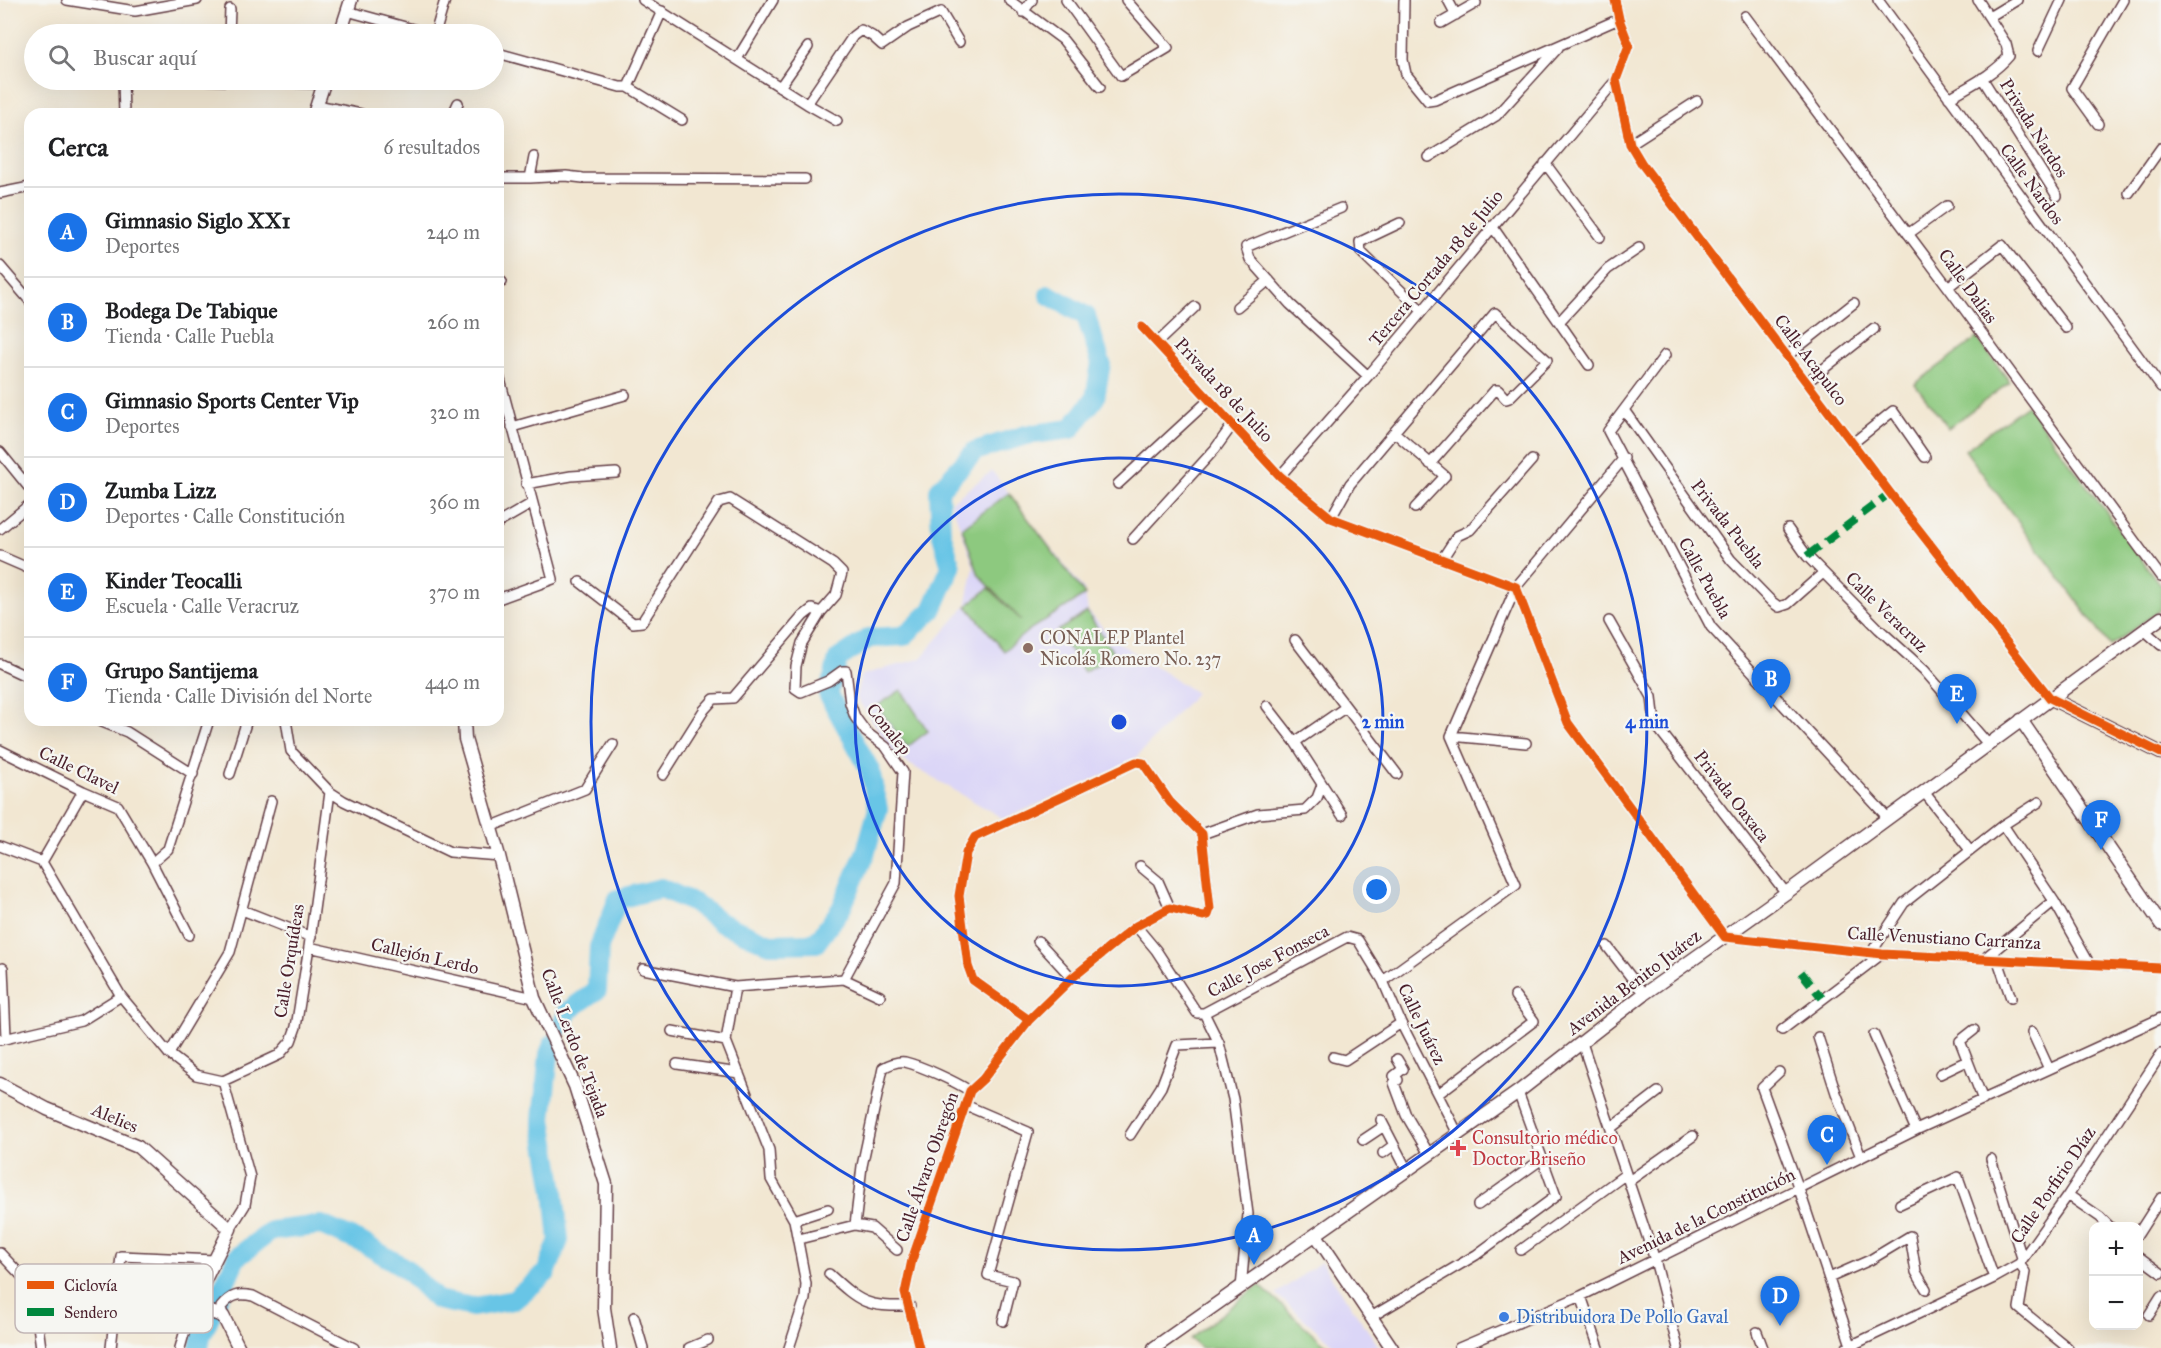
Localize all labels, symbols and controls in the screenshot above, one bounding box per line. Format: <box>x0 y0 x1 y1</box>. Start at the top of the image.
search box <box>24 24 504 90</box>
icon: search <box>45 41 78 74</box>
text: Buscar aquí <box>93 44 196 71</box>
street label: Privada Nardos <box>1995 75 2073 181</box>
text: Cerca <box>48 131 108 163</box>
text: 6 resultados <box>383 135 480 159</box>
street label: Calle Nardos <box>1995 139 2069 229</box>
street label: Tercera Cortada 18 de Julio <box>1364 185 1509 351</box>
text: Gimnasio Siglo XX1 <box>105 207 290 234</box>
text: A <box>61 220 74 244</box>
text: 240 m <box>426 220 480 244</box>
text: Deportes <box>105 234 180 258</box>
street label: Calle Dalias <box>1934 244 2002 328</box>
text: Bodega De Tabique <box>105 297 278 324</box>
text: B <box>61 310 74 334</box>
text: 260 m <box>427 310 480 334</box>
street label: Calle Acapulco <box>1770 310 1852 410</box>
text: Tienda · Calle Puebla <box>105 324 274 348</box>
street label: Privada 18 de Julio <box>1169 333 1278 447</box>
text: Gimnasio Sports Center Vip <box>105 387 359 414</box>
text: C <box>61 400 74 424</box>
text: 320 m <box>429 400 480 424</box>
text: Deportes <box>105 414 180 438</box>
street label: Privada Puebla <box>1686 475 1770 573</box>
text: Zumba Lizz <box>105 477 216 504</box>
text: D <box>60 490 75 514</box>
text: 360 m <box>429 490 480 514</box>
text: Deportes · Calle Constitución <box>105 504 345 528</box>
street label: Calle Puebla <box>1674 534 1736 623</box>
text: Kinder Teocalli <box>105 567 242 594</box>
street label: Calle Veracruz <box>1841 567 1933 657</box>
text: E <box>60 580 75 604</box>
text: 370 m <box>429 580 480 604</box>
text: Escuela · Calle Veracruz <box>105 594 299 618</box>
place label: CONALEP Plantel Nicolás Romero No. 237 <box>1040 627 1221 670</box>
marker: CONALEP Plantel Nicolás Romero No. 237 <box>1021 641 1035 655</box>
text: Grupo Santijema <box>105 657 258 684</box>
pin: B <box>1752 660 1790 709</box>
text: F <box>61 670 74 694</box>
text: 440 m <box>425 670 480 694</box>
pin: E <box>1938 674 1976 724</box>
text: Tienda · Calle División del Norte <box>105 684 372 708</box>
street label: Conalep <box>862 699 916 759</box>
text: 2 min <box>1362 711 1405 733</box>
text: 4 min <box>1625 711 1669 734</box>
centre of rings <box>1109 712 1129 732</box>
street label: Calle Clavel <box>35 741 123 799</box>
street label: Privada Oaxaca <box>1689 746 1775 847</box>
pin: F <box>2082 800 2120 850</box>
your location <box>1362 875 1391 904</box>
street label: Calle Orquídeas <box>269 902 310 1020</box>
street label: Calle Jose Fonseca <box>1203 920 1333 1003</box>
street label: Calle Venustiano Carranza <box>1847 922 2042 954</box>
street label: Avenida Benito Juárez <box>1562 924 1706 1041</box>
street label: Callejón Lerdo <box>369 933 481 979</box>
street label: Calle Lerdo de Tejada <box>536 965 614 1121</box>
street label: Calle Juárez <box>1392 980 1451 1069</box>
street label: Calle Álvaro Obregón <box>889 1088 964 1245</box>
street label: Alelies <box>88 1098 141 1138</box>
pin: C <box>1808 1116 1846 1165</box>
street label: Calle Porfirio Díaz <box>2006 1122 2100 1248</box>
place label: Consultorio médico Doctor Briseño <box>1472 1127 1618 1170</box>
marker: Consultorio médico Doctor Briseño <box>1449 1139 1467 1157</box>
street label: Avenida de la Constitución <box>1612 1163 1799 1269</box>
pin: A <box>1234 1216 1274 1265</box>
map controls <box>2089 1222 2143 1330</box>
button: + <box>2089 1222 2143 1276</box>
legend <box>15 1264 213 1333</box>
text: Ciclovía <box>64 1276 117 1295</box>
pin: D <box>1760 1276 1800 1326</box>
button: − <box>2089 1276 2143 1330</box>
text: Sendero <box>64 1303 117 1322</box>
place label: Distribuidora De Pollo Gaval <box>1516 1306 1728 1328</box>
marker: Distribuidora De Pollo Gaval <box>1497 1310 1511 1324</box>

